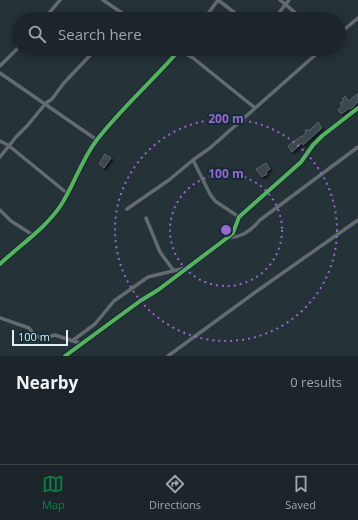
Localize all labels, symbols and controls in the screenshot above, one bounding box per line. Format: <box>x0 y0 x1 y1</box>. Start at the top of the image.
search box <box>12 12 346 56</box>
icon: search <box>26 23 48 45</box>
text: Search here <box>58 24 142 44</box>
text: 200 m <box>208 110 244 127</box>
text: 100 m <box>208 165 244 182</box>
centre of rings <box>219 223 233 237</box>
scale bar <box>12 328 68 347</box>
text: 100 m <box>18 329 50 344</box>
text: Nearby <box>16 371 78 394</box>
text: 0 results <box>290 373 342 391</box>
tab: Map <box>42 473 65 512</box>
tab: Directions <box>149 473 201 512</box>
tab: Saved <box>285 473 316 512</box>

